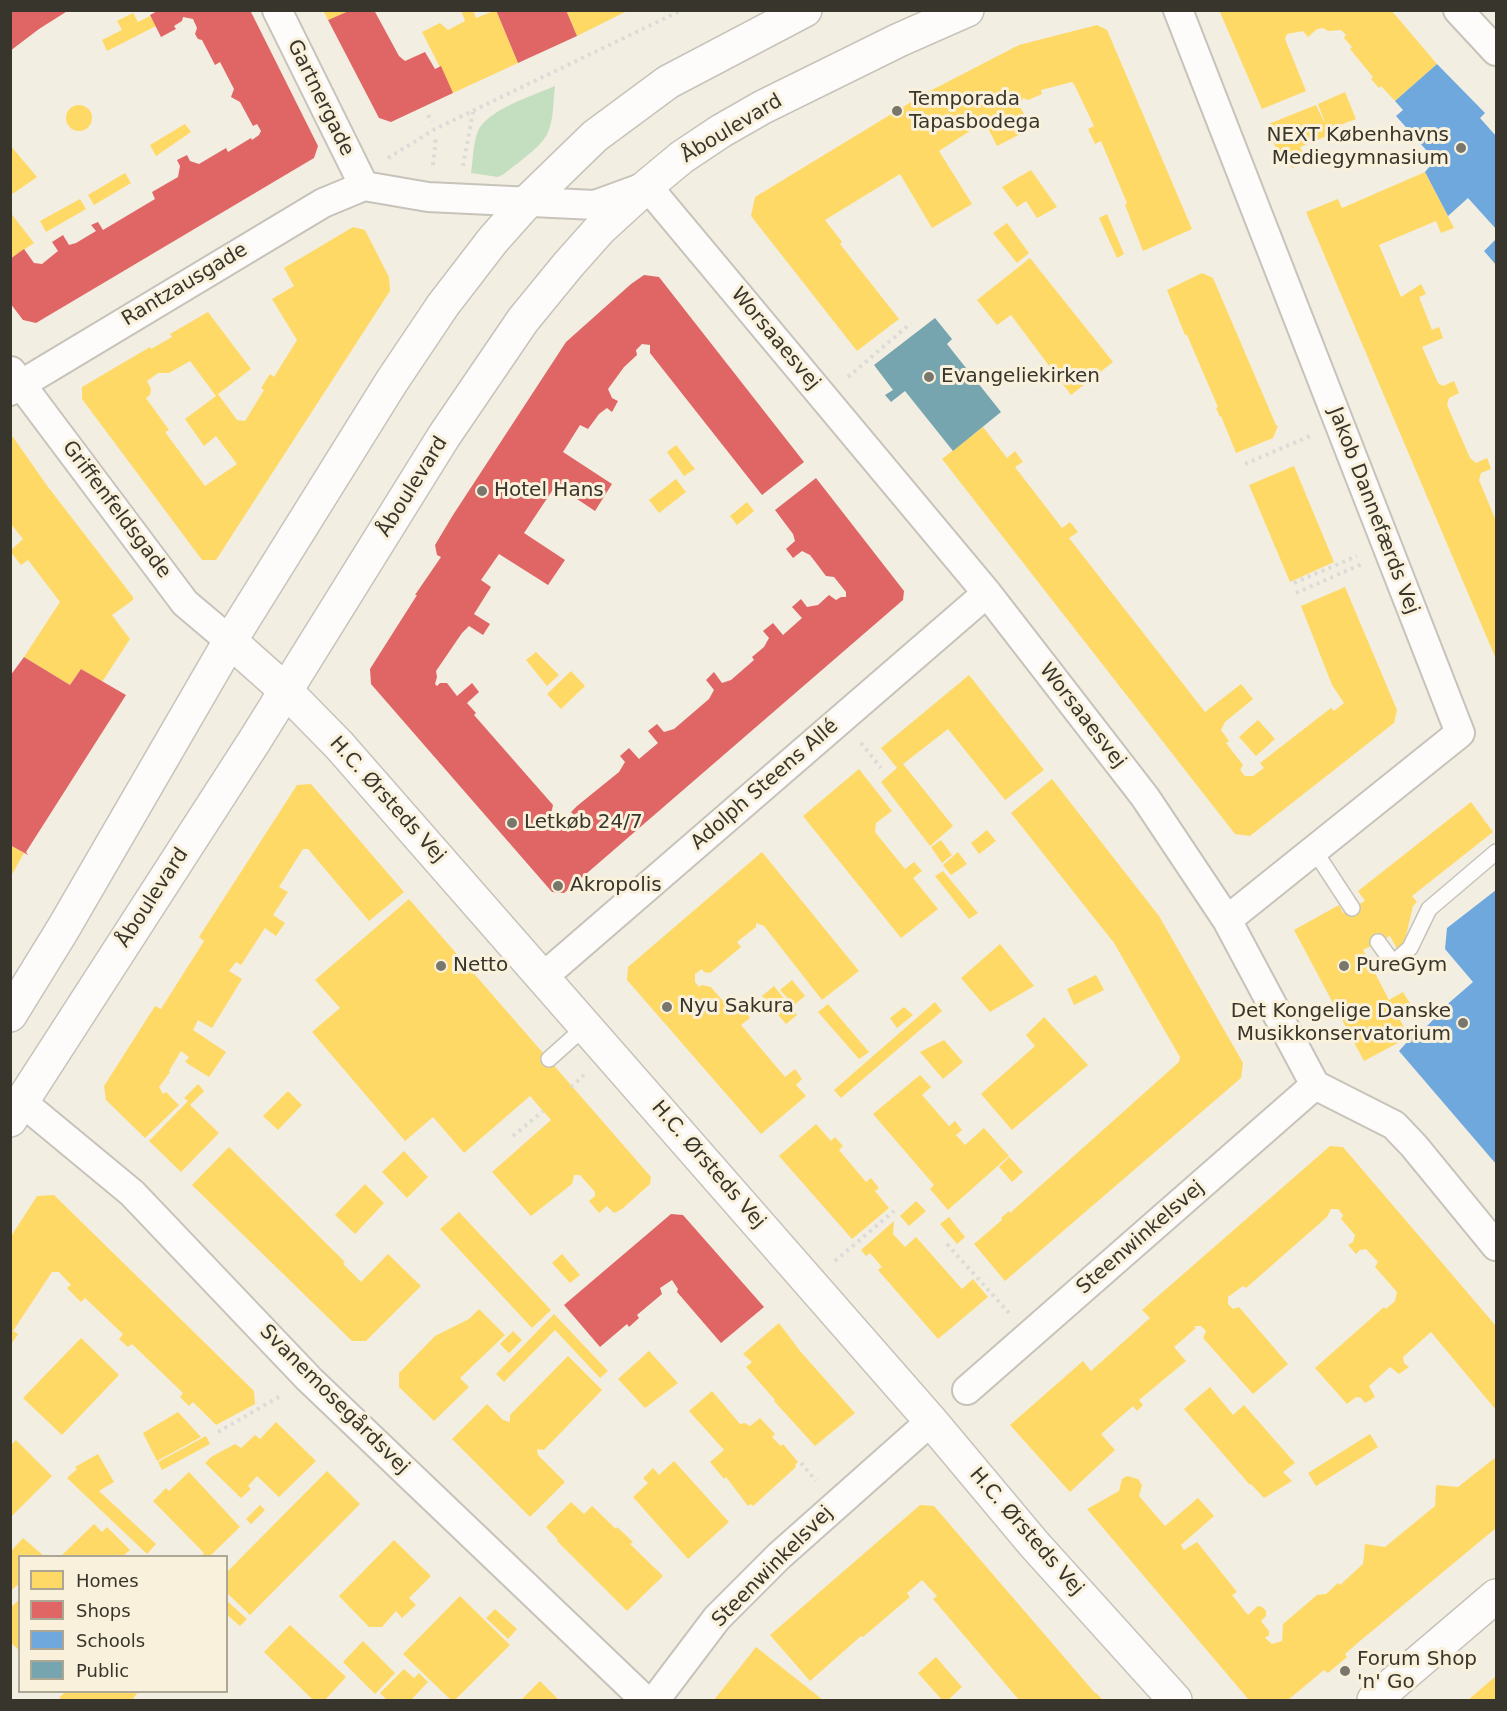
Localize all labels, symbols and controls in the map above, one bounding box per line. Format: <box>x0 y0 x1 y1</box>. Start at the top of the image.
street label: Gartnergade <box>281 36 359 160</box>
place label: Temporada Tapasbodega <box>909 88 1040 135</box>
street label: Åboulevard <box>677 89 787 169</box>
marker: Temporada Tapasbodega <box>890 104 904 118</box>
place label: NEXT Københavns Mediegymnasium <box>1267 124 1449 171</box>
marker: NEXT Københavns Mediegymnasium <box>1454 141 1468 155</box>
street label: Rantzausgade <box>118 238 252 332</box>
street label: Worsaaesvej <box>725 283 825 395</box>
place label: Evangeliekirken <box>941 365 1100 389</box>
marker: Evangeliekirken <box>922 370 936 384</box>
street label: Jakob Dannefærds Vej <box>1322 404 1424 618</box>
street label: Åboulevard <box>373 432 453 542</box>
street label: Griffenfeldsgade <box>56 436 176 584</box>
place label: Hotel Hans <box>494 479 604 503</box>
marker: Hotel Hans <box>475 484 489 498</box>
street label: Worsaaesvej <box>1034 659 1130 773</box>
street label: Adolph Steens Allé <box>686 715 844 855</box>
street label: H.C. Ørsteds Vej <box>324 732 450 868</box>
place label: Letkøb 24/7 <box>524 811 643 835</box>
marker: Letkøb 24/7 <box>505 816 519 830</box>
street label: Åboulevard <box>112 844 194 952</box>
place label: Akropolis <box>570 874 662 898</box>
marker: Akropolis <box>551 879 565 893</box>
place label: Netto <box>453 954 508 978</box>
place label: PureGym <box>1356 954 1447 978</box>
marker: Netto <box>434 959 448 973</box>
marker: PureGym <box>1337 959 1351 973</box>
place label: Nyu Sakura <box>679 995 794 1019</box>
marker: Nyu Sakura <box>660 1000 674 1014</box>
place label: Det Kongelige Danske Musikkonservatorium <box>1231 1000 1451 1047</box>
marker: Det Kongelige Danske Musikkonservatorium <box>1456 1016 1470 1030</box>
street label: H.C. Ørsteds Vej <box>646 1096 770 1234</box>
street label: Steenwinkelsvej <box>1072 1176 1210 1300</box>
street label: Svanemosegårdsvej <box>254 1320 414 1480</box>
street label: H.C. Ørsteds Vej <box>964 1463 1088 1601</box>
street label: Steenwinkelsvej <box>708 1502 838 1632</box>
legend <box>18 1555 228 1693</box>
text: Homes <box>76 1570 139 1591</box>
text: Shops <box>76 1600 131 1621</box>
text: Schools <box>76 1630 145 1651</box>
place label: Forum Shop 'n' Go <box>1357 1648 1477 1695</box>
text: Public <box>76 1660 129 1681</box>
marker: Forum Shop 'n' Go <box>1338 1664 1352 1678</box>

